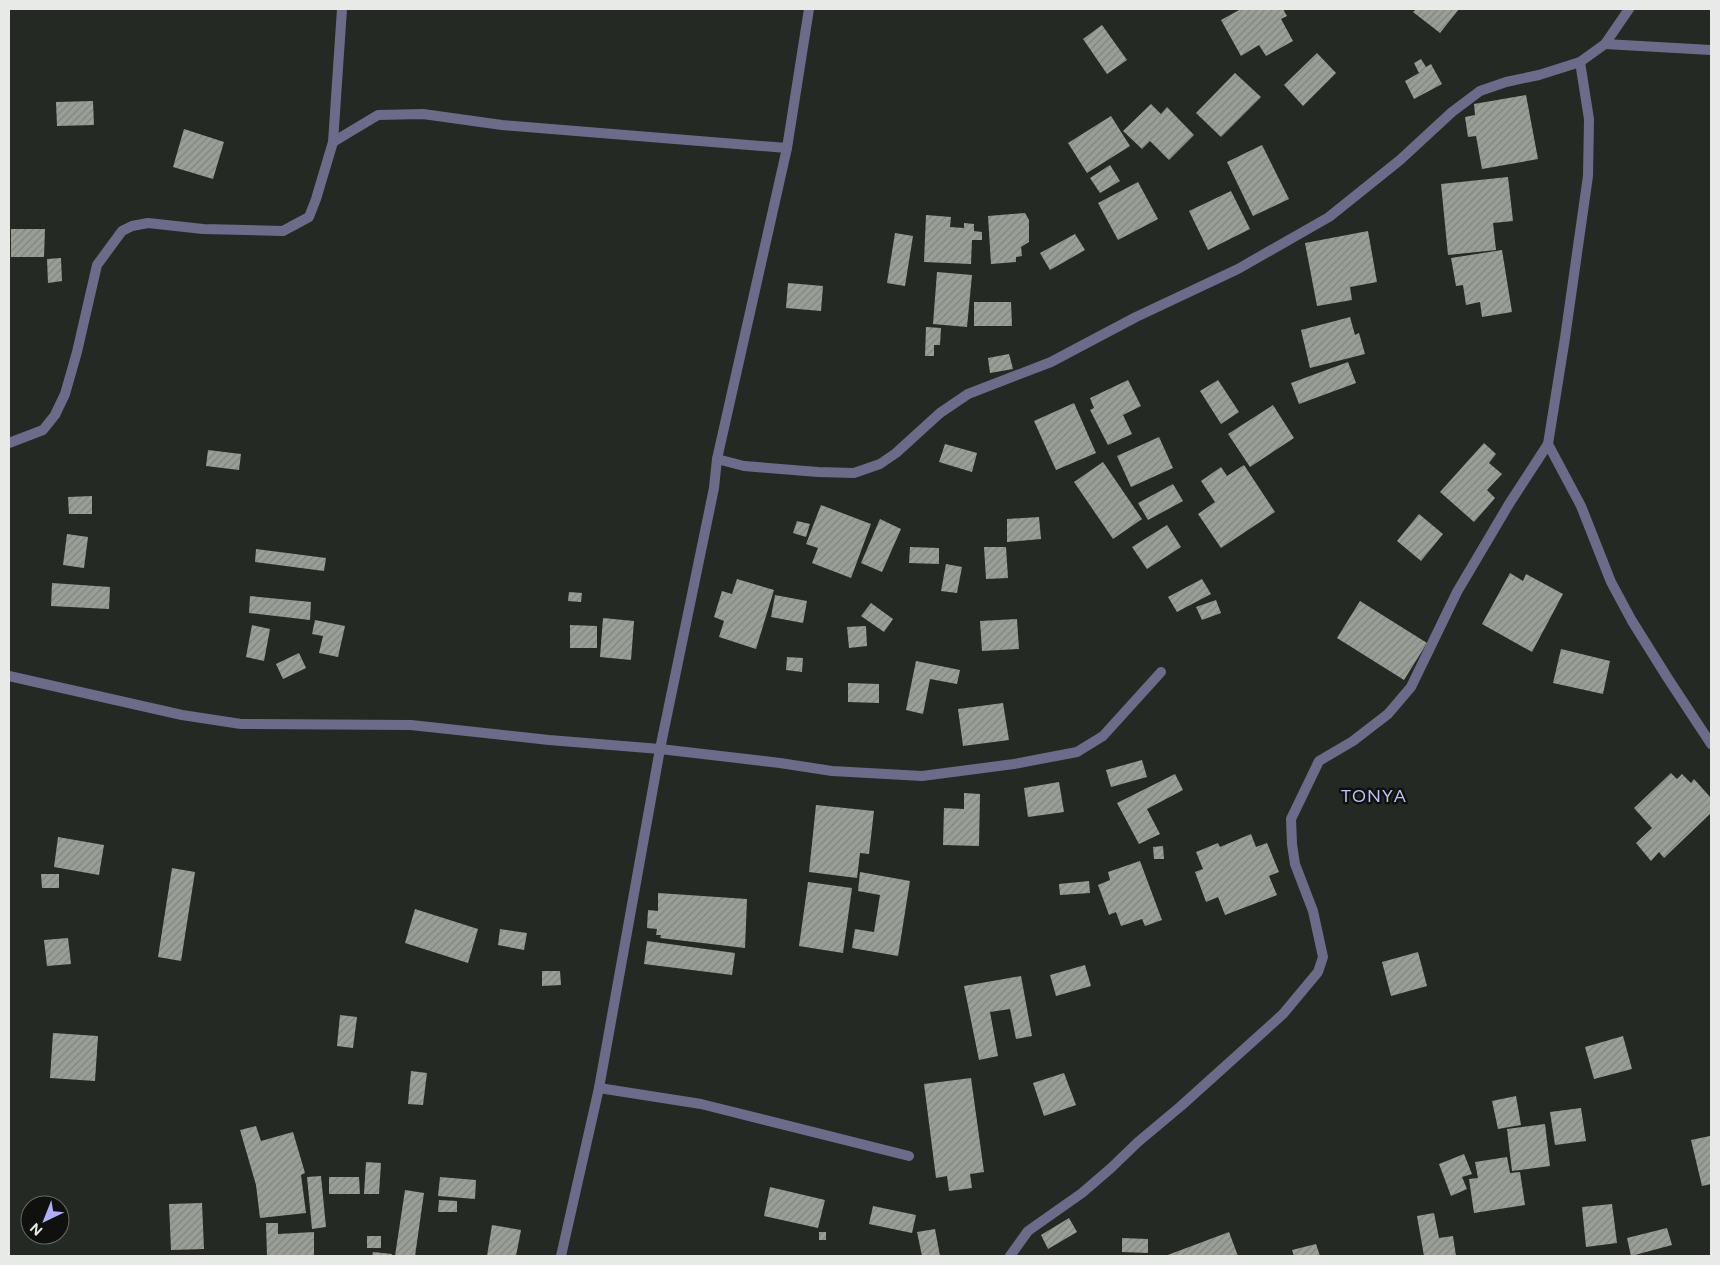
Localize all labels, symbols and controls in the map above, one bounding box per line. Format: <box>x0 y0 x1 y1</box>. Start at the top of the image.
district label: TONYA <box>1341 785 1407 807</box>
north arrow <box>20 1195 70 1245</box>
text: N <box>27 1219 46 1239</box>

